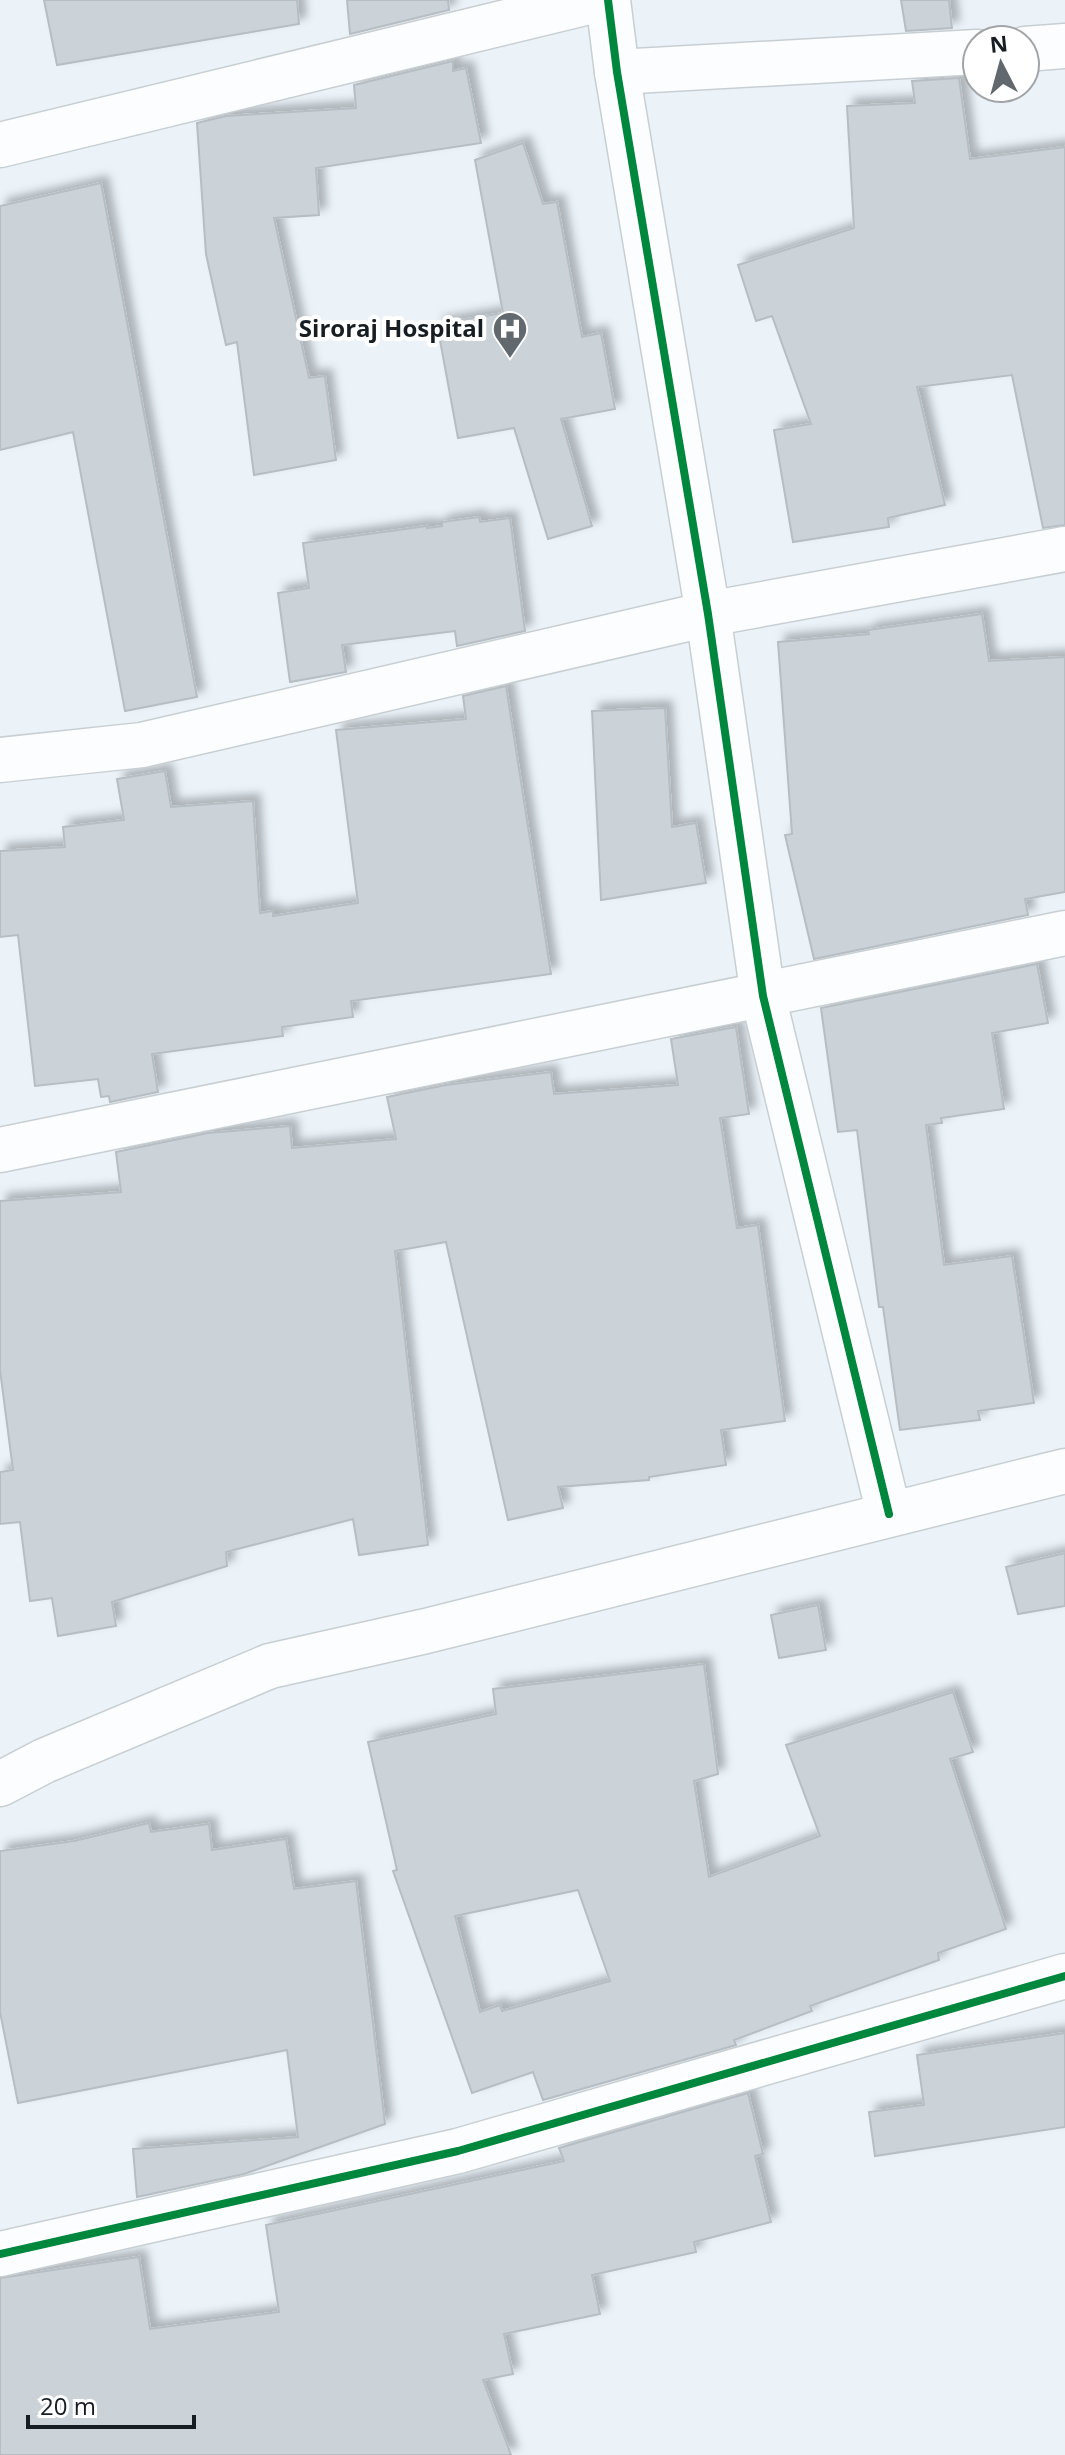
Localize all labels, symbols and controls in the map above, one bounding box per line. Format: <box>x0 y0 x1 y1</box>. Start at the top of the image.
north arrow <box>961 24 1041 104</box>
text: N <box>988 27 1009 59</box>
hospital icon: Siroraj Hospital <box>491 310 529 360</box>
place label: Siroraj Hospital <box>299 311 484 344</box>
scale bar <box>28 2379 194 2429</box>
text: 20 m <box>40 2389 96 2422</box>

